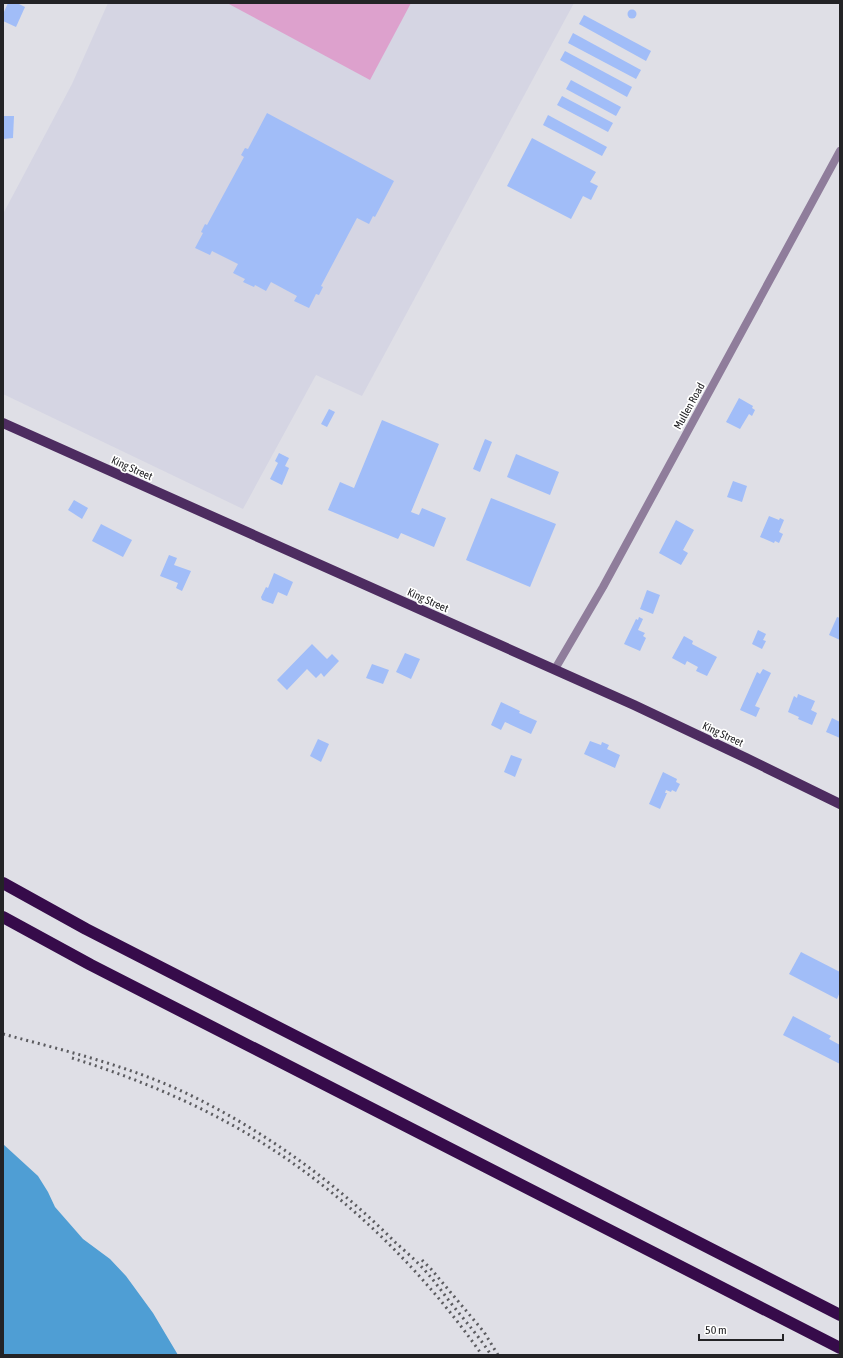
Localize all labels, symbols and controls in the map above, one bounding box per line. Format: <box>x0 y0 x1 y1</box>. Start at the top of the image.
street label: Mullen Road <box>671 381 707 431</box>
street label: King Street <box>110 454 154 482</box>
street label: King Street <box>406 586 450 614</box>
street label: King Street <box>701 719 745 749</box>
scale bar <box>699 1316 783 1342</box>
text: 50 m <box>705 1323 727 1337</box>

